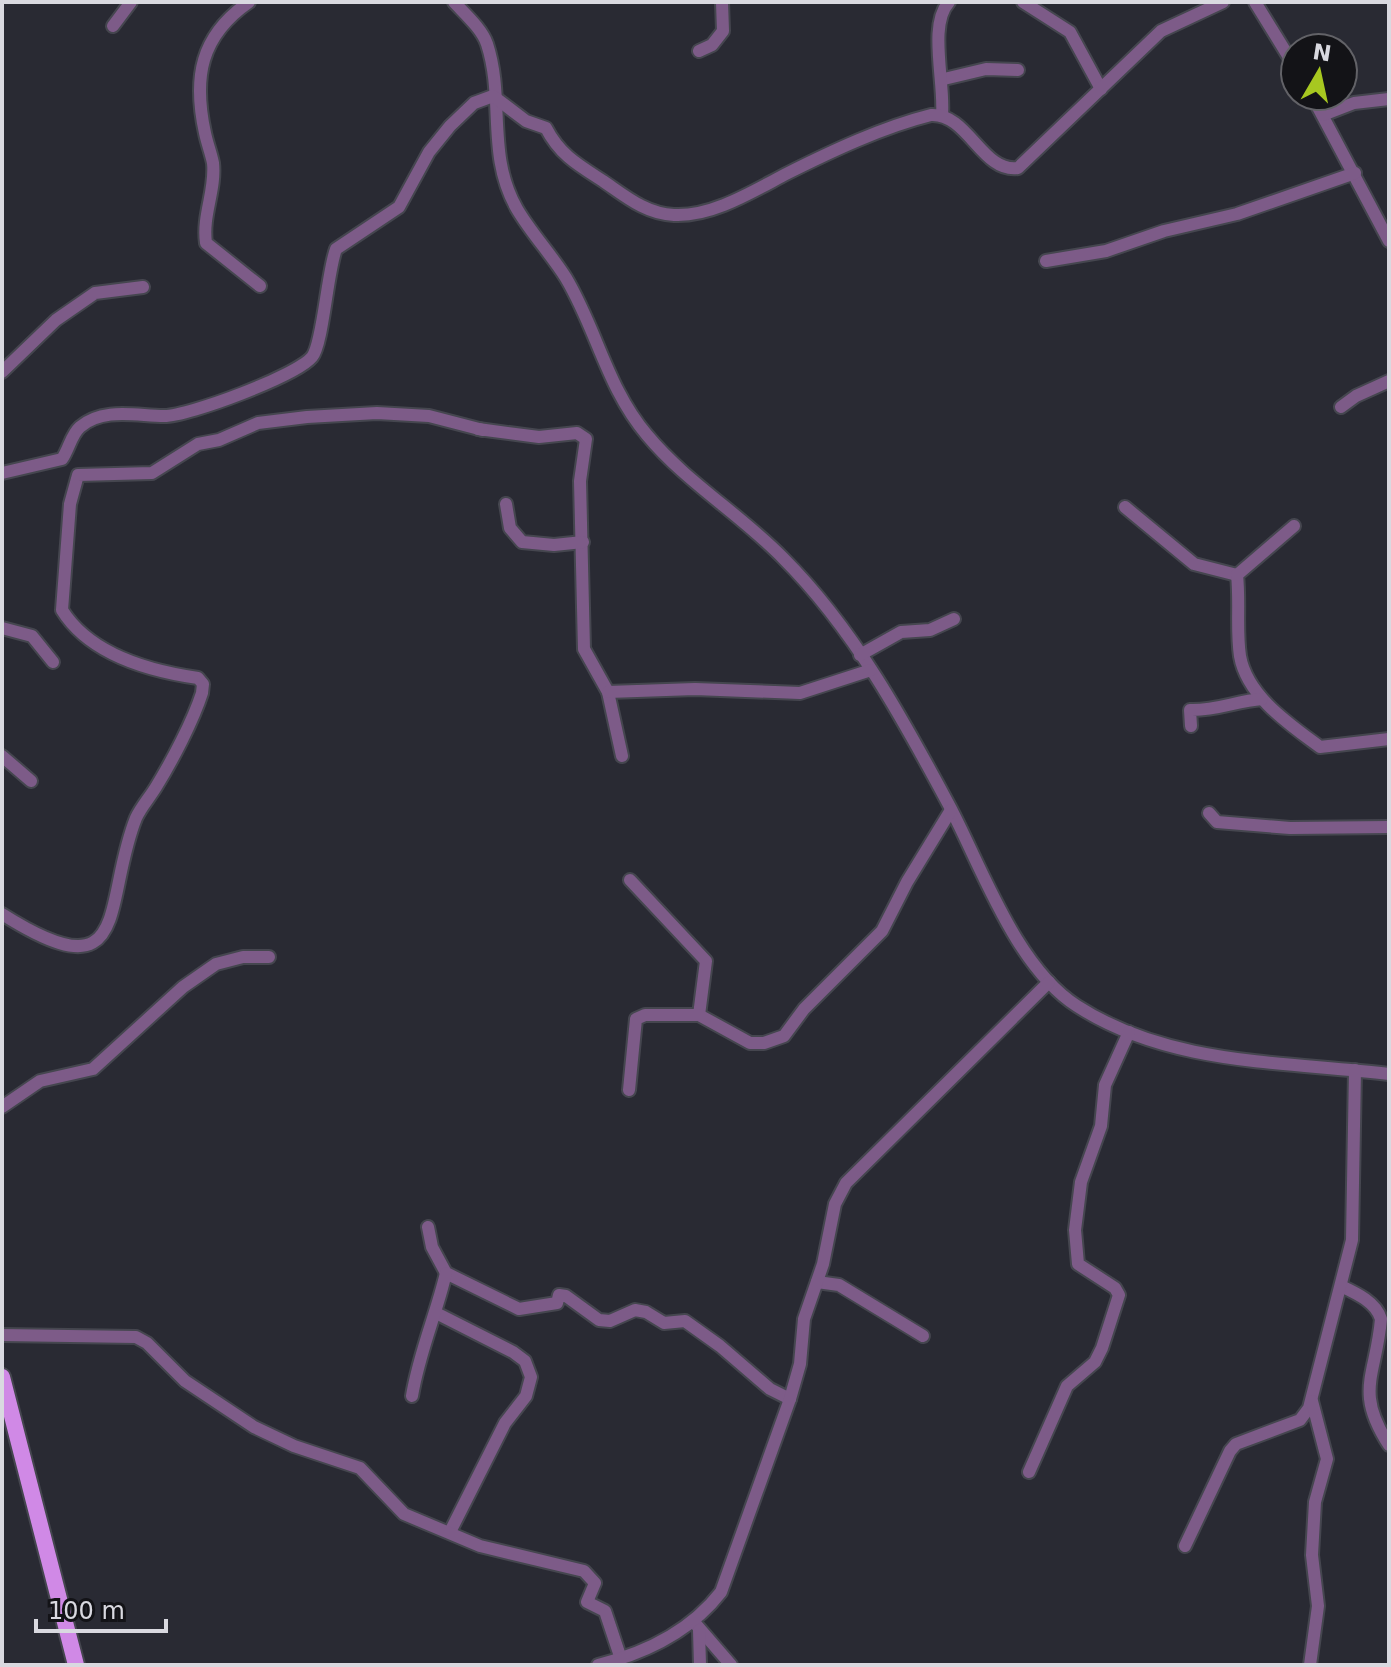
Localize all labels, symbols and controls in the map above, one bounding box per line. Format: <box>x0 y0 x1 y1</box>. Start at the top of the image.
north arrow <box>1279 32 1359 112</box>
text: N <box>1311 39 1333 67</box>
scale bar <box>36 1583 166 1633</box>
text: 100 m <box>48 1597 125 1625</box>

